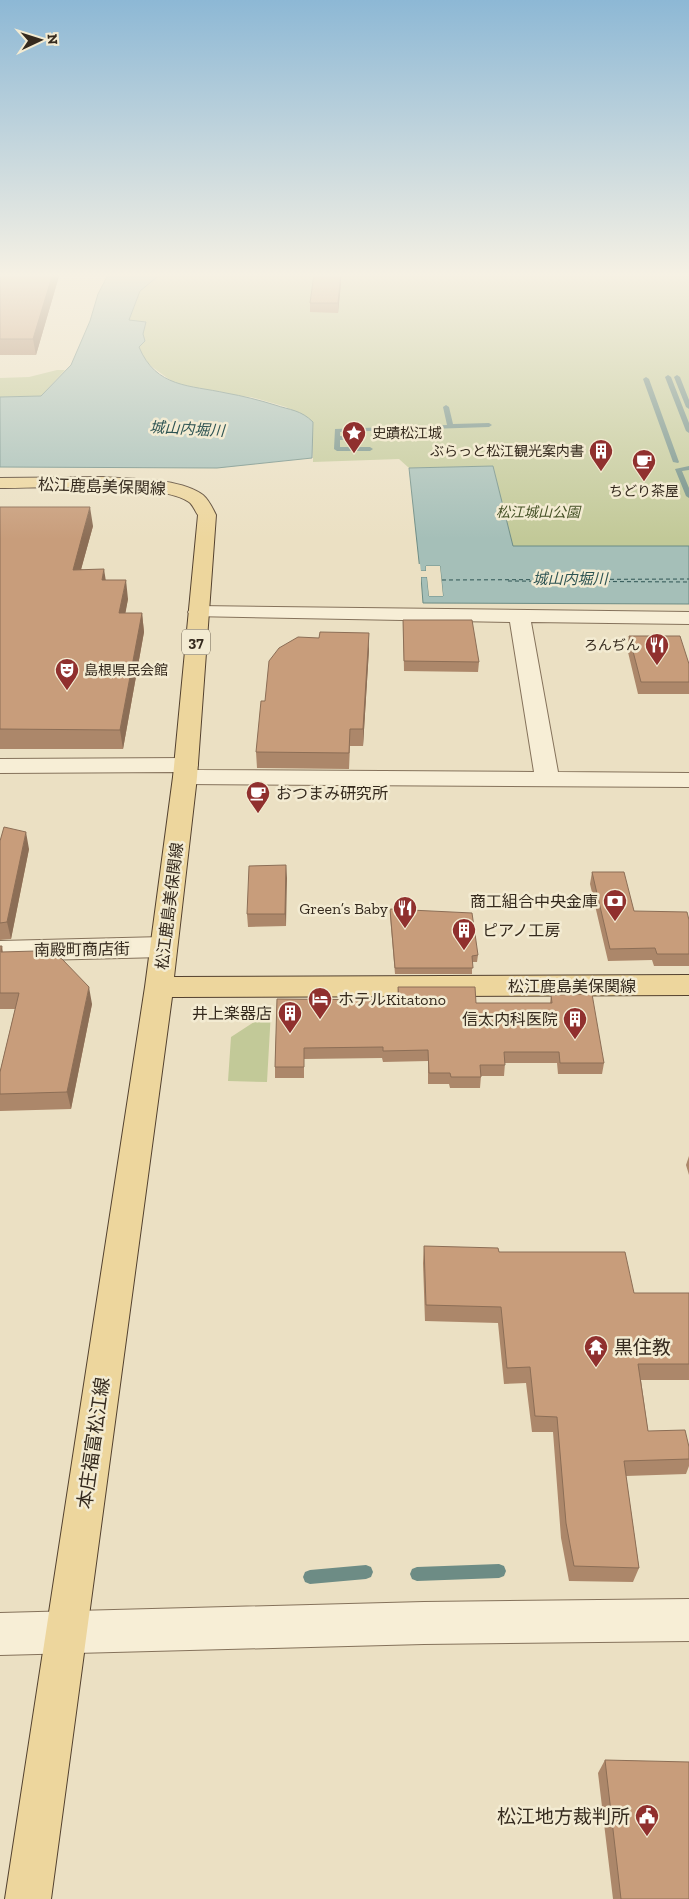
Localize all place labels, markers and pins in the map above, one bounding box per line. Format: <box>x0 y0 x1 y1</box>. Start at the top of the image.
place icon: 史蹟松江城 <box>341 420 367 454</box>
place label: 史蹟松江城 <box>372 425 442 442</box>
building icon: ぶらっと松江観光案内書 <box>588 438 614 472</box>
place label: ぶらっと松江観光案内書 <box>430 443 584 460</box>
cafe icon: ちどり茶屋 <box>631 448 657 482</box>
place label: ちどり茶屋 <box>609 483 679 500</box>
restaurant icon: ろんぢん <box>644 632 670 666</box>
place label: ろんぢん <box>584 637 640 654</box>
theatre icon: 島根県民会館 <box>54 657 80 691</box>
place label: 島根県民会館 <box>84 662 168 679</box>
cafe icon: おつまみ研究所 <box>245 780 271 814</box>
place label: おつまみ研究所 <box>276 784 388 803</box>
bank icon: 商工組合中央金庫 <box>602 888 628 922</box>
place label: 商工組合中央金庫 <box>470 892 598 911</box>
restaurant icon: Green’s Baby <box>392 895 418 929</box>
place label: Green’s Baby <box>299 899 389 918</box>
building icon: ピアノ工房 <box>451 917 477 951</box>
place label: ピアノ工房 <box>482 921 561 940</box>
hotel icon: ホテルKitatono <box>307 986 333 1020</box>
place label: ホテルKitatono <box>338 990 446 1009</box>
building icon: 井上楽器店 <box>277 1000 303 1034</box>
place label: 井上楽器店 <box>192 1004 272 1023</box>
building icon: 信太内科医院 <box>562 1006 588 1040</box>
place label: 信太内科医院 <box>462 1010 558 1029</box>
temple icon: 黒住教 <box>583 1334 609 1368</box>
place label: 黒住教 <box>614 1336 671 1359</box>
public building icon: 松江地方裁判所 <box>634 1803 660 1837</box>
place label: 松江地方裁判所 <box>497 1805 630 1828</box>

